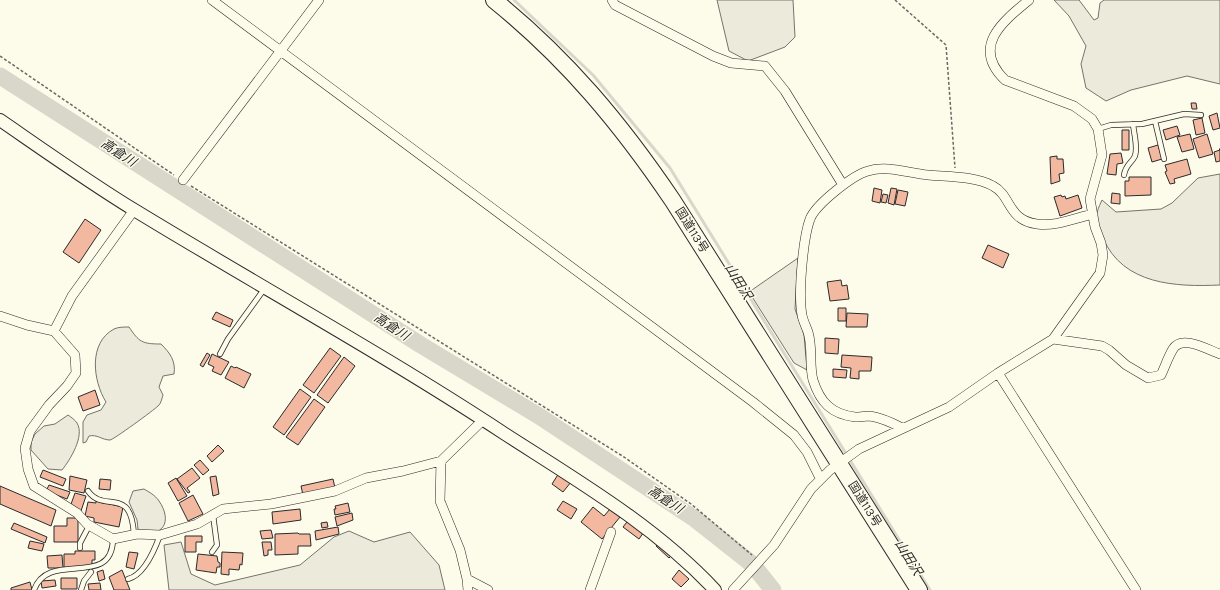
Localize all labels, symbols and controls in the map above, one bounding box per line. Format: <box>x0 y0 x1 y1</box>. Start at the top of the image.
water label: 高倉川 <box>98 136 141 170</box>
street label: 国道113号 <box>673 205 711 255</box>
water label: 山田沢 <box>722 261 756 303</box>
water label: 高倉川 <box>371 310 414 344</box>
street label: 国道113号 <box>846 479 884 529</box>
water label: 高倉川 <box>645 483 688 517</box>
water label: 山田沢 <box>892 537 926 579</box>

